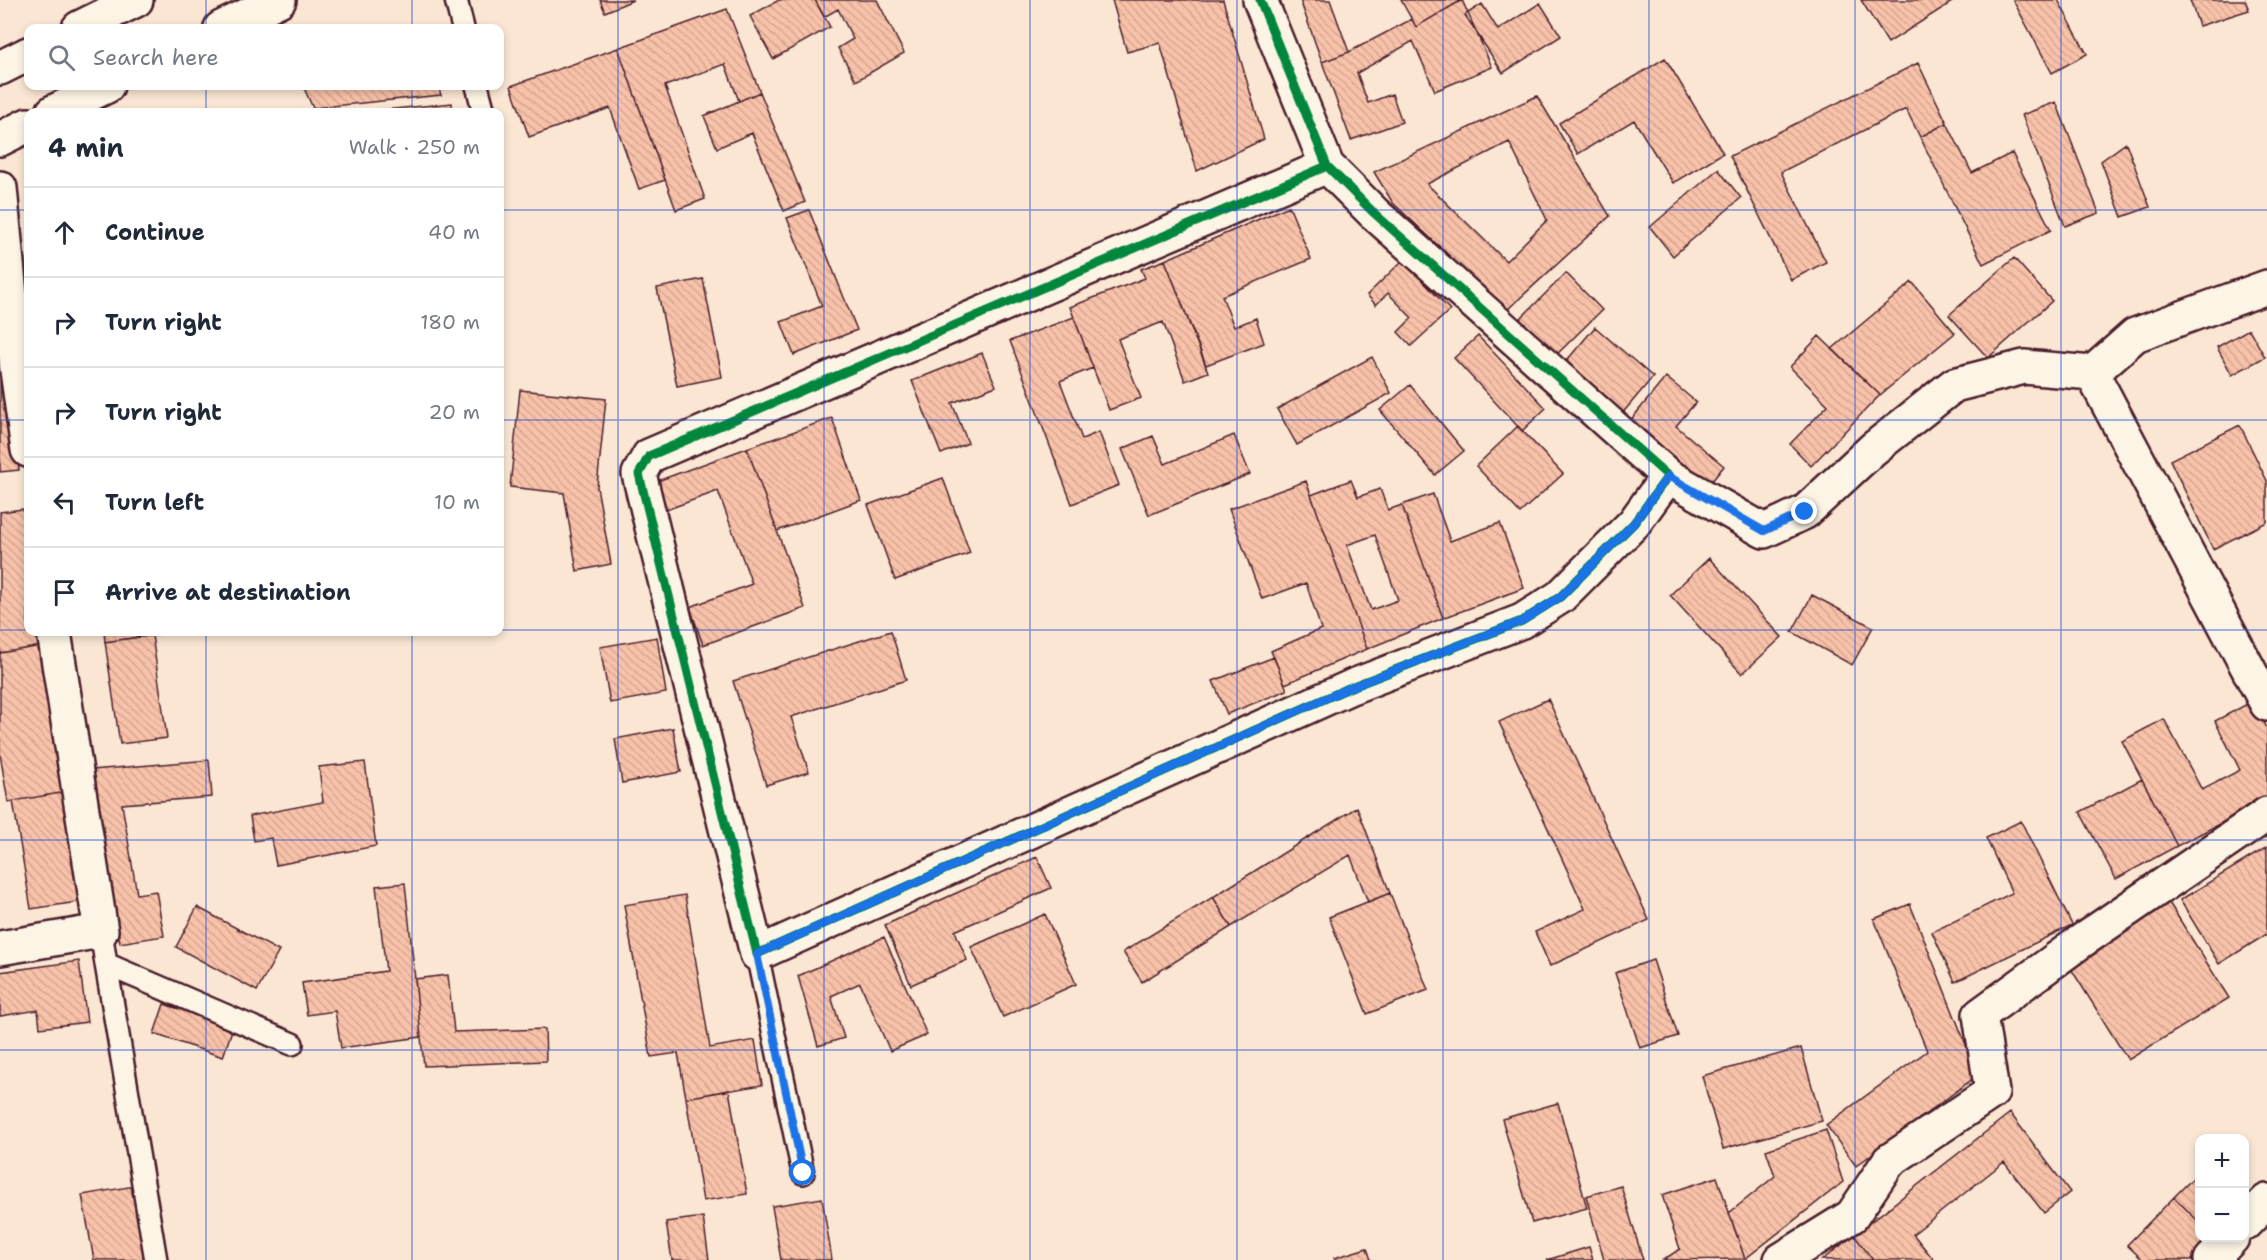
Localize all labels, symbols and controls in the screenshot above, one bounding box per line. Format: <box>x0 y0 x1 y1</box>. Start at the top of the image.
search box <box>24 24 504 90</box>
icon: search <box>45 41 78 74</box>
text: Search here <box>93 43 219 72</box>
text: 4 min <box>48 130 124 165</box>
text: Walk · 250 m <box>349 134 480 160</box>
icon: ahead <box>48 216 81 249</box>
text: Continue <box>105 218 205 247</box>
text: 40 m <box>428 219 480 245</box>
icon: right <box>48 306 81 339</box>
text: Turn right <box>105 308 222 337</box>
text: 180 m <box>420 309 480 335</box>
icon: right <box>48 396 81 429</box>
text: Turn right <box>105 398 222 427</box>
text: 20 m <box>429 399 480 425</box>
icon: left <box>48 486 81 519</box>
text: Turn left <box>105 488 204 517</box>
text: 10 m <box>434 489 480 515</box>
route end <box>1791 498 1817 524</box>
icon: arrive <box>48 576 81 609</box>
text: Arrive at destination <box>105 578 351 607</box>
map controls <box>2195 1134 2249 1242</box>
button: + <box>2195 1134 2249 1188</box>
route start <box>789 1159 815 1185</box>
button: − <box>2195 1188 2249 1242</box>

